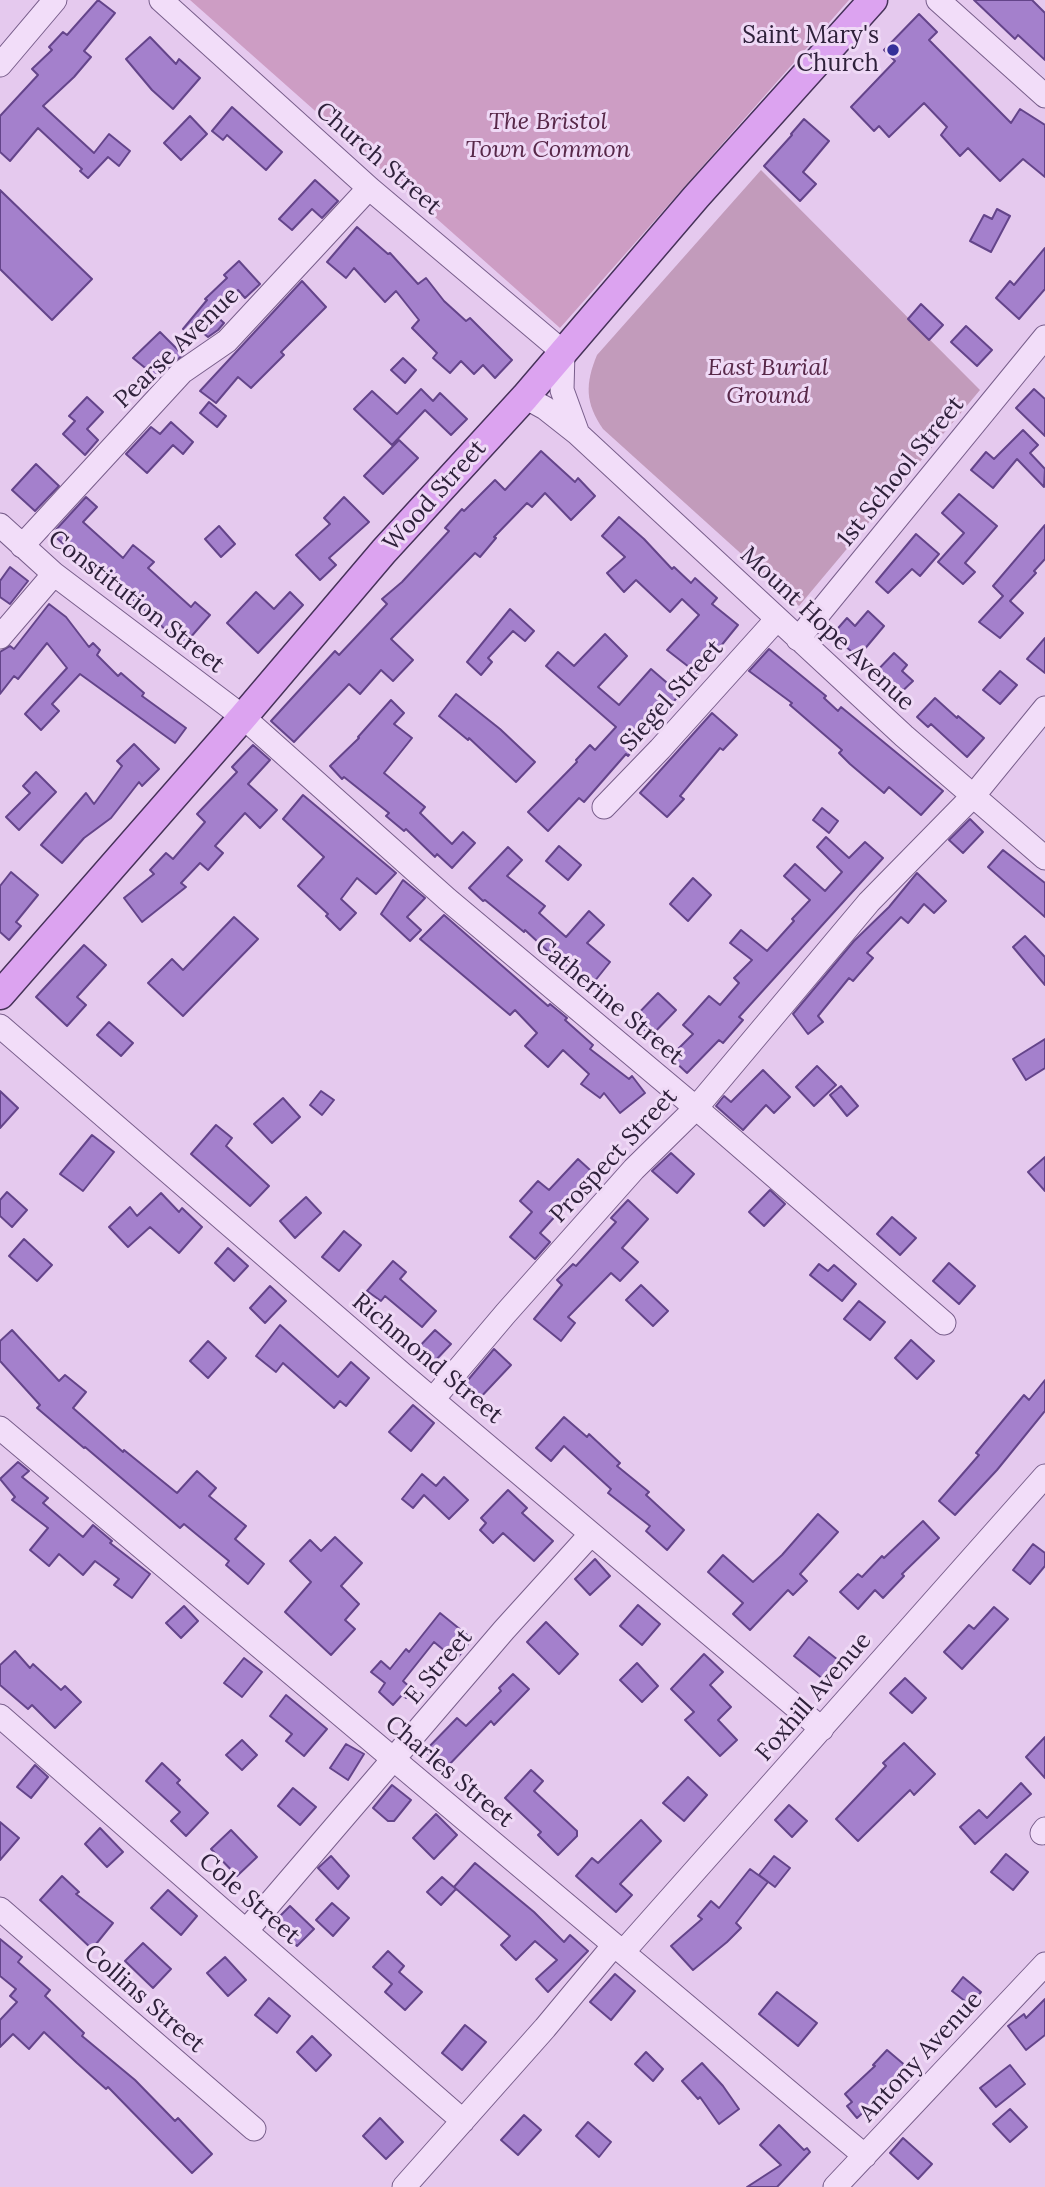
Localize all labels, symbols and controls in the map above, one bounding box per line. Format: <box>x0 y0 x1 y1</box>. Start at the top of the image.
place label: Saint Mary's Church <box>742 22 879 78</box>
marker: Saint Mary's Church <box>885 42 901 58</box>
street label: Church Street <box>309 97 447 221</box>
park label: The Bristol Town Common <box>465 108 631 164</box>
street label: Pearse Avenue <box>109 281 245 415</box>
park label: East Burial Ground <box>707 354 829 410</box>
street label: 1st School Street <box>832 391 970 553</box>
street label: Wood Street <box>378 434 492 558</box>
street label: Constitution Street <box>42 524 230 680</box>
street label: Mount Hope Avenue <box>734 541 920 717</box>
street label: Siegel Street <box>614 634 730 758</box>
street label: Catherine Street <box>529 931 689 1071</box>
street label: Prospect Street <box>544 1083 684 1229</box>
street label: Richmond Street <box>346 1288 508 1430</box>
street label: E Street <box>399 1624 479 1710</box>
street label: Foxhill Avenue <box>750 1627 878 1767</box>
street label: Charles Street <box>379 1710 519 1834</box>
street label: Cole Street <box>192 1847 306 1951</box>
street label: Collins Street <box>78 1939 210 2059</box>
street label: Antony Avenue <box>853 1986 989 2128</box>

